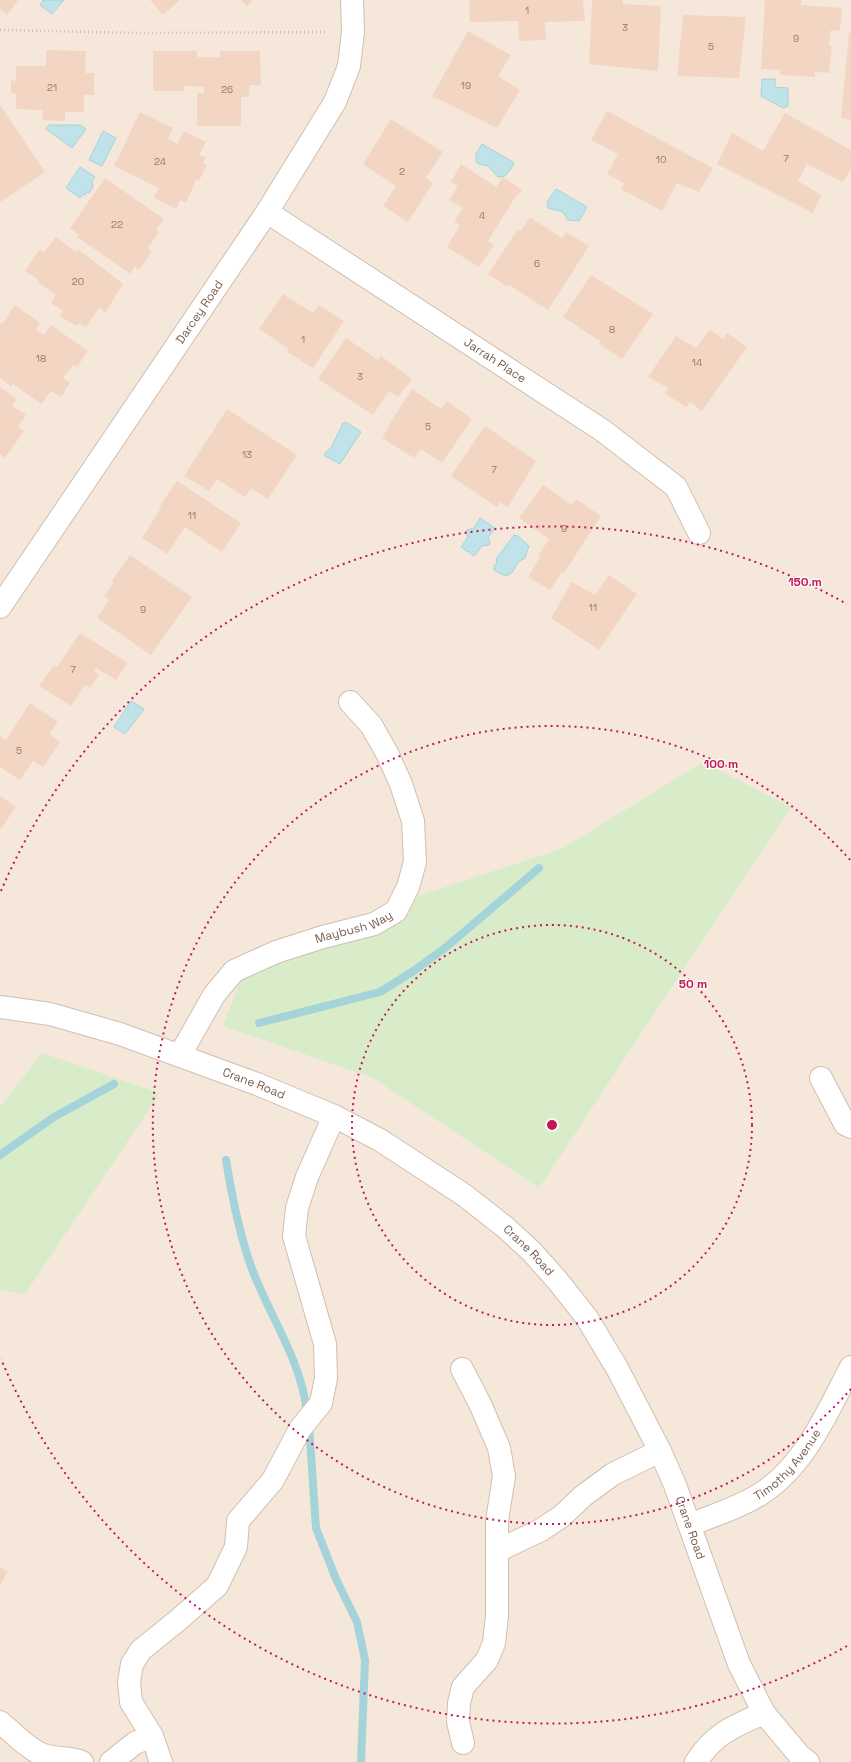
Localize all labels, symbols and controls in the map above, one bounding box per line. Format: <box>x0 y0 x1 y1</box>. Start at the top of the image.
house number: 1 <box>525 4 529 17</box>
house number: 3 <box>622 21 628 34</box>
house number: 9 <box>793 32 799 45</box>
house number: 5 <box>708 40 714 53</box>
house number: 19 <box>461 79 471 92</box>
house number: 21 <box>47 81 57 94</box>
house number: 26 <box>221 83 233 96</box>
house number: 7 <box>783 152 789 165</box>
house number: 10 <box>656 153 666 166</box>
house number: 24 <box>154 155 166 168</box>
house number: 2 <box>399 165 405 178</box>
house number: 4 <box>479 209 485 222</box>
house number: 22 <box>111 218 123 231</box>
house number: 6 <box>534 257 540 270</box>
house number: 20 <box>72 275 84 288</box>
street label: Darcey Road <box>172 277 227 347</box>
house number: 8 <box>609 323 615 336</box>
house number: 1 <box>301 333 305 346</box>
street label: Jarrah Place <box>461 334 529 386</box>
house number: 18 <box>36 352 46 365</box>
house number: 14 <box>692 356 702 369</box>
house number: 3 <box>357 370 363 383</box>
house number: 5 <box>425 420 431 433</box>
house number: 13 <box>242 448 252 461</box>
house number: 7 <box>491 463 497 476</box>
house number: 11 <box>188 509 196 522</box>
house number: 9 <box>561 522 567 535</box>
text: 150 m <box>788 574 822 590</box>
house number: 11 <box>589 601 597 614</box>
house number: 9 <box>140 603 146 616</box>
house number: 7 <box>70 663 76 676</box>
house number: 5 <box>16 744 22 757</box>
text: 100 m <box>704 756 738 772</box>
street label: Maybush Way <box>313 907 395 947</box>
text: 50 m <box>679 976 707 992</box>
street label: Crane Road <box>220 1064 288 1103</box>
centre of rings <box>545 1118 559 1132</box>
street label: Crane Road <box>500 1221 558 1279</box>
street label: Timothy Avenue <box>751 1426 824 1504</box>
street label: Crane Road <box>672 1494 709 1562</box>

